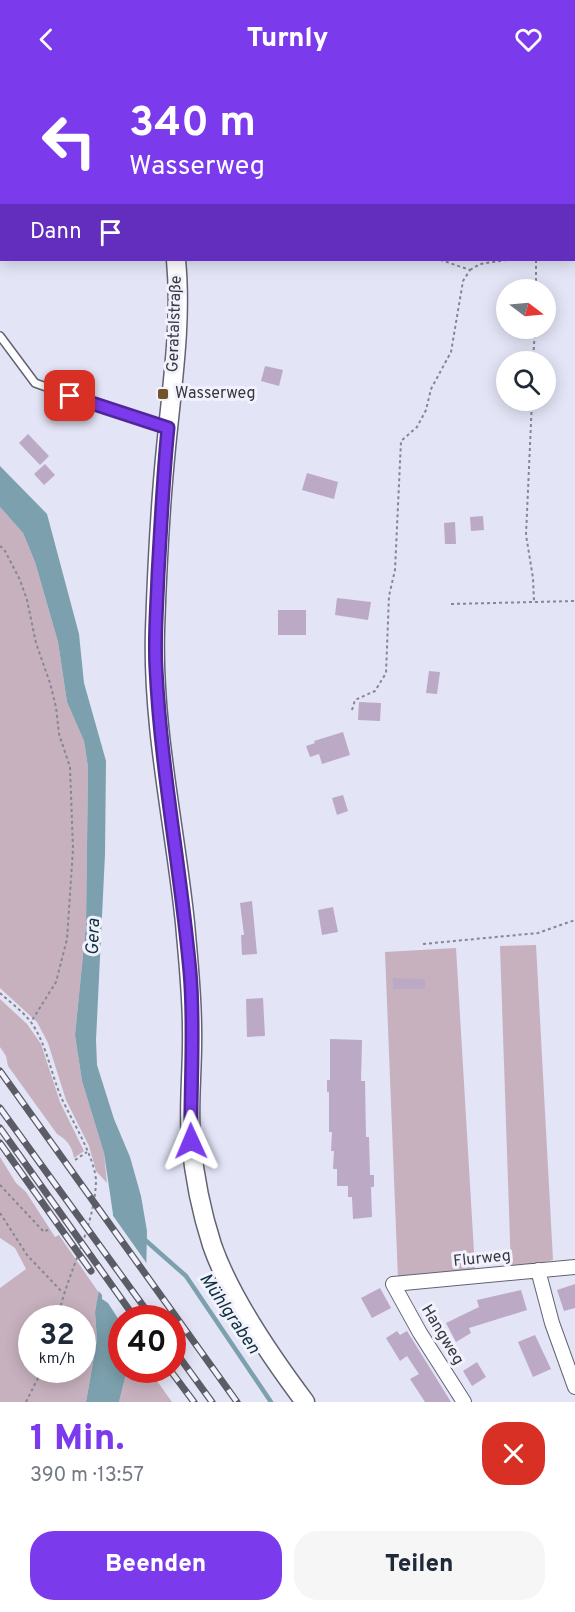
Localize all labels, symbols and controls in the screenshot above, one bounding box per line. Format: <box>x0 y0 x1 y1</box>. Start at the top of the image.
text: Turnly <box>247 22 328 56</box>
icon: back <box>30 23 63 56</box>
icon: heart <box>512 23 545 56</box>
text: 340 m <box>129 98 256 151</box>
icon: left <box>30 102 108 180</box>
text: Wasserweg <box>129 150 265 184</box>
icon: arrive <box>94 216 127 249</box>
text: Dann <box>30 219 82 246</box>
street label: Geratalstraße <box>163 275 187 373</box>
north arrow <box>496 279 556 339</box>
map controls <box>496 279 556 411</box>
button: search <box>496 351 556 411</box>
pin <box>44 370 95 421</box>
icon: arrive <box>53 379 86 412</box>
place label: Wasserweg <box>175 384 256 404</box>
marker: Wasserweg <box>156 387 170 401</box>
water label: Gera <box>82 917 106 956</box>
position arrow <box>159 1109 223 1173</box>
street label: Flurweg <box>452 1246 512 1272</box>
water label: Mühlgraben <box>194 1269 265 1359</box>
street label: Hangweg <box>416 1301 468 1369</box>
speed limit sign: 40 <box>108 1305 186 1383</box>
text: 32 <box>39 1318 75 1355</box>
text: km/h <box>39 1350 75 1369</box>
text: 1 Min. <box>30 1417 125 1463</box>
button: close <box>482 1422 545 1485</box>
text: 390 m · 13:57 <box>30 1463 144 1489</box>
button: Beenden <box>30 1531 282 1600</box>
button: Teilen <box>294 1531 545 1600</box>

